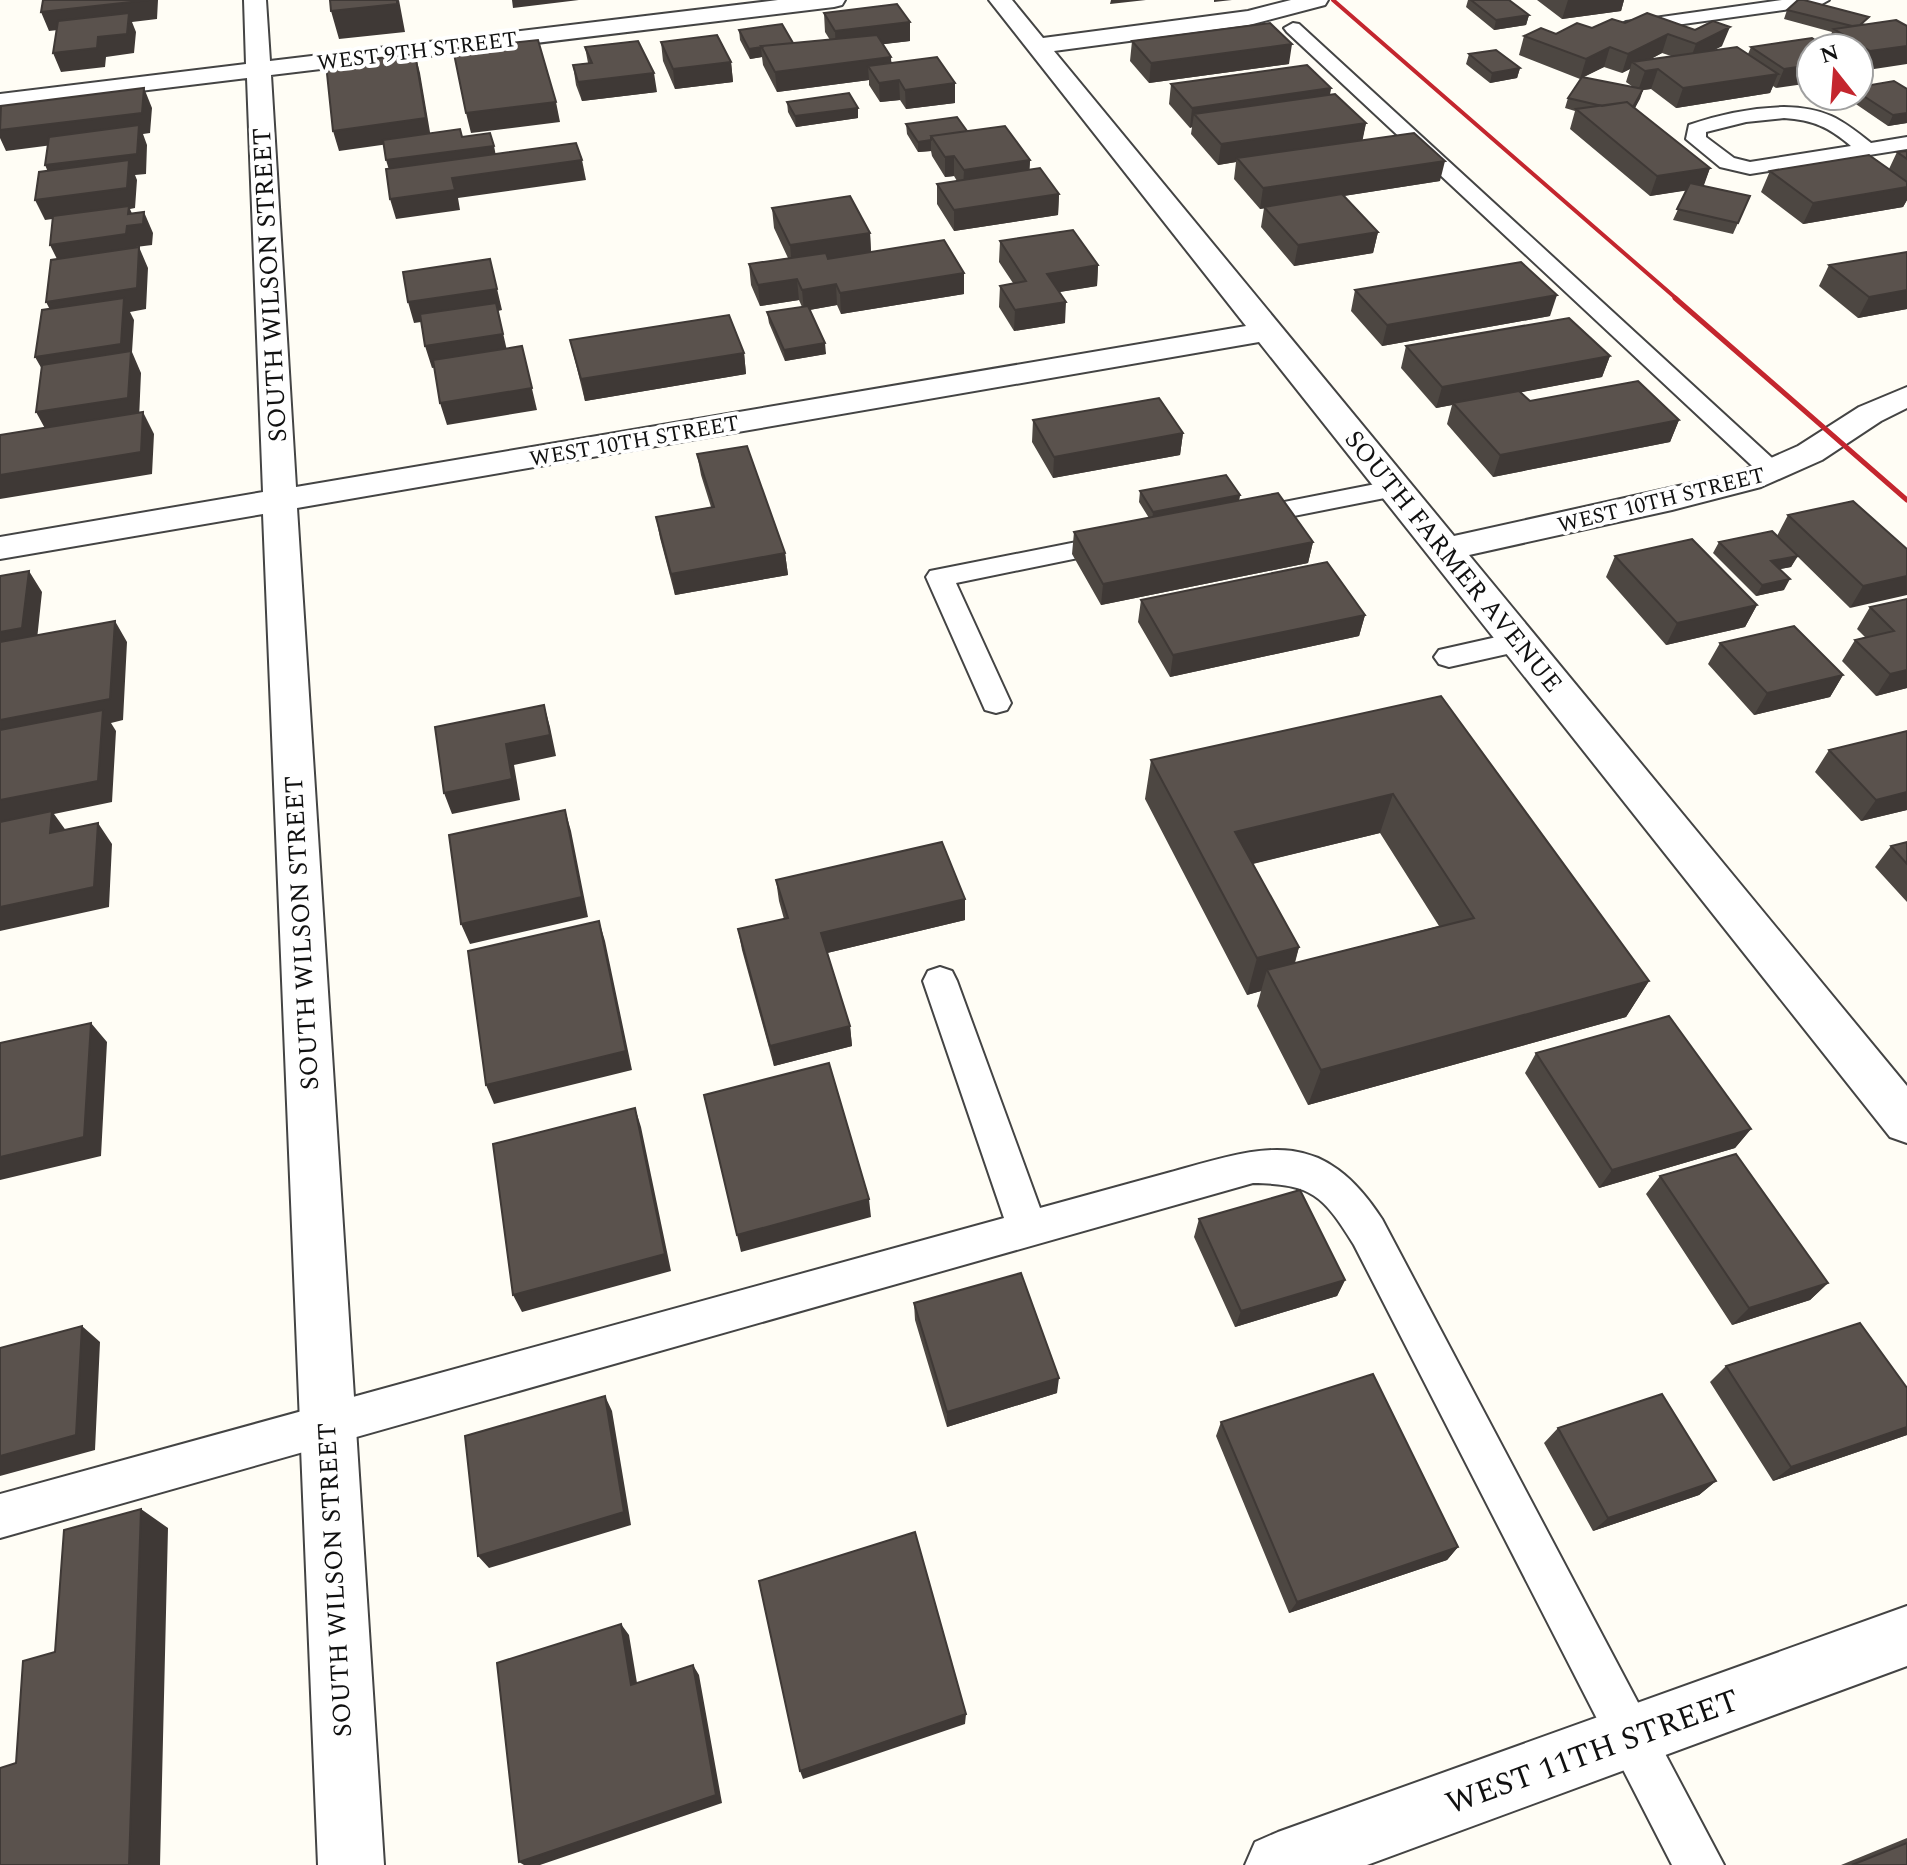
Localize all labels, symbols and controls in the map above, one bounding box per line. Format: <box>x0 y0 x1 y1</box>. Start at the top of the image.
street label: WEST 9TH STREET <box>315 23 519 80</box>
north arrow <box>1795 32 1875 112</box>
text: N <box>1816 36 1843 73</box>
street label: SOUTH WILSON STREET <box>242 127 298 443</box>
street label: WEST 10TH STREET <box>527 407 742 476</box>
street label: SOUTH FARMER AVENUE <box>1334 421 1572 702</box>
street label: WEST 10TH STREET <box>1554 459 1769 542</box>
street label: SOUTH WILSON STREET <box>274 775 330 1091</box>
street label: SOUTH WILSON STREET <box>307 1422 363 1738</box>
street label: WEST 11TH STREET <box>1439 1676 1746 1828</box>

